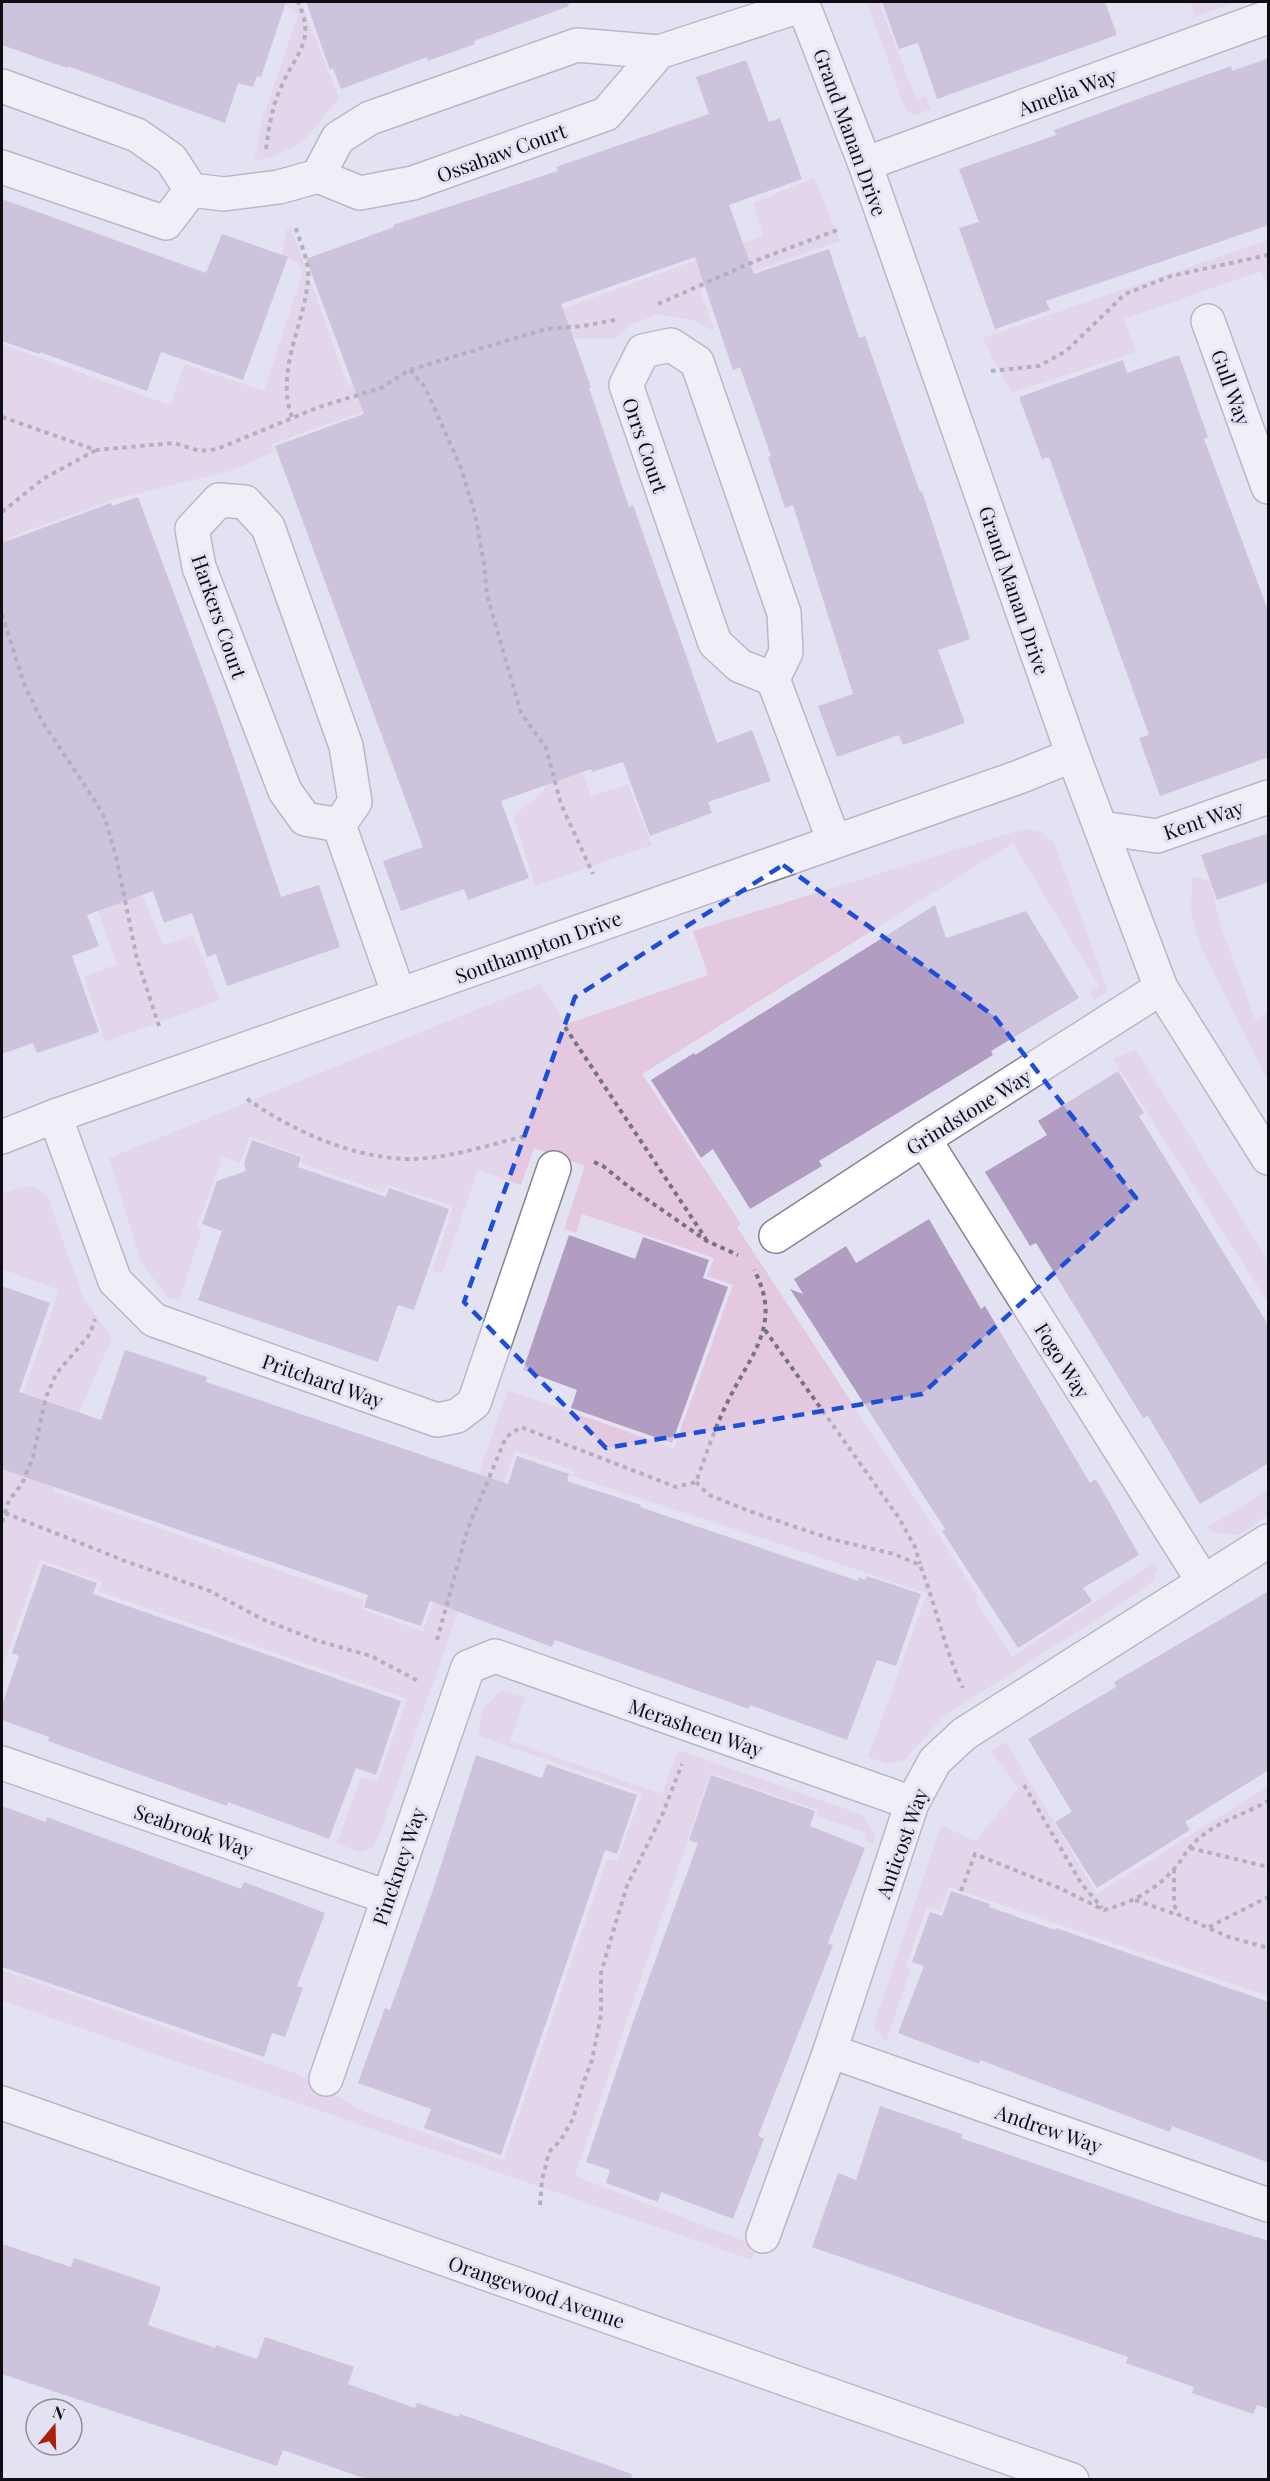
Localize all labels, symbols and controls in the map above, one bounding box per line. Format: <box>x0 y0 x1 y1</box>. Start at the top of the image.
street label: Grand Manan Drive <box>808 44 894 220</box>
street label: Amelia Way <box>1013 61 1120 122</box>
street label: Ossabaw Court <box>432 116 570 188</box>
street label: Gull Way <box>1206 346 1258 428</box>
street label: Orrs Court <box>617 394 675 497</box>
street label: Grand Manan Drive <box>974 502 1056 678</box>
street label: Harkers Court <box>186 551 254 682</box>
street label: Kent Way <box>1159 793 1247 845</box>
street label: Southampton Drive <box>451 903 625 989</box>
street label: Grindstone Way <box>900 1062 1036 1160</box>
street label: Fogo Way <box>1029 1317 1097 1403</box>
street label: Pritchard Way <box>259 1347 387 1413</box>
street label: Merasheen Way <box>625 1691 767 1763</box>
street label: Anticost Way <box>868 1784 933 1903</box>
street label: Seabrook Way <box>131 1797 257 1863</box>
street label: Pinckney Way <box>365 1803 431 1929</box>
street label: Andrew Way <box>991 2097 1106 2159</box>
street label: Orangewood Avenue <box>445 2248 629 2334</box>
north arrow <box>24 2397 84 2457</box>
text: N <box>50 2401 68 2424</box>

